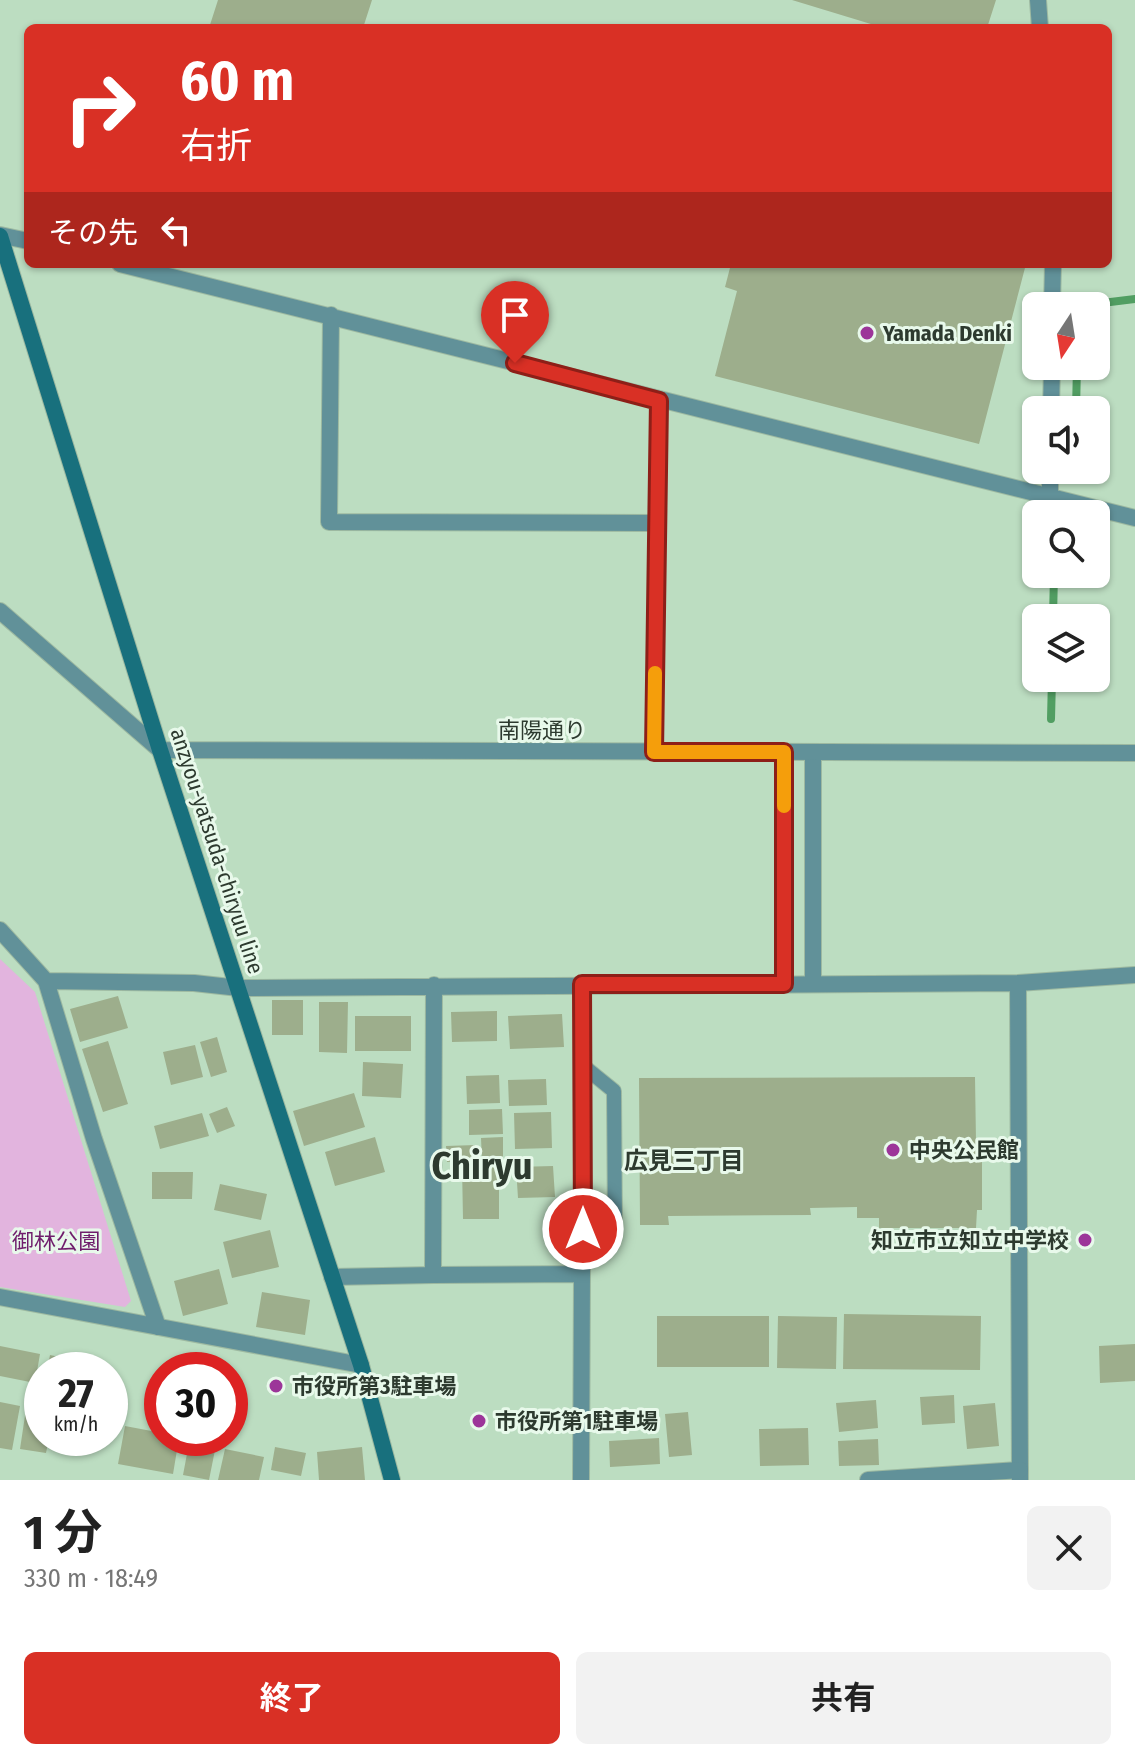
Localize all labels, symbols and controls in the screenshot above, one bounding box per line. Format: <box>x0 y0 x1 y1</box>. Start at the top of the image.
text: 60 m <box>180 48 294 115</box>
icon: right <box>48 56 152 160</box>
text: 右折 <box>180 124 252 168</box>
icon: left <box>154 208 198 252</box>
text: その先 <box>48 215 138 251</box>
pin <box>481 281 549 363</box>
north arrow <box>1022 292 1110 380</box>
map controls <box>1022 292 1110 692</box>
icon: arrive <box>493 293 537 337</box>
place label: Yamada Denki <box>882 320 1012 347</box>
marker: Yamada Denki <box>858 324 876 342</box>
button: sound <box>1022 396 1110 484</box>
button: search <box>1022 500 1110 588</box>
button: layers <box>1022 604 1110 692</box>
street label: 南陽通り <box>498 717 586 744</box>
street label: anzyou-yatsuda-chiryuu line <box>165 725 269 977</box>
place label: 中央公民館 <box>909 1137 1019 1164</box>
marker: 中央公民館 <box>884 1141 902 1159</box>
district label: Chiryu <box>431 1143 533 1189</box>
district label: 広見三丁目 <box>624 1147 744 1175</box>
position arrow <box>541 1187 625 1271</box>
place label: 知立市立知立中学校 <box>871 1227 1069 1254</box>
park label: 御林公園 <box>12 1228 100 1255</box>
marker: 知立市立知立中学校 <box>1076 1231 1094 1249</box>
speed limit sign: 30 <box>144 1352 248 1456</box>
text: 27 <box>58 1370 94 1418</box>
place label: 市役所第3駐車場 <box>292 1373 456 1400</box>
marker: 市役所第3駐車場 <box>267 1377 285 1395</box>
place label: 市役所第1駐車場 <box>495 1408 658 1435</box>
text: km/h <box>54 1412 98 1436</box>
marker: 市役所第1駐車場 <box>470 1412 488 1430</box>
text: 1 分 <box>24 1504 102 1562</box>
button: close <box>1027 1506 1111 1590</box>
text: 330 m · 18:49 <box>24 1563 158 1594</box>
button: 終了 <box>24 1652 560 1744</box>
button: 共有 <box>576 1652 1111 1744</box>

